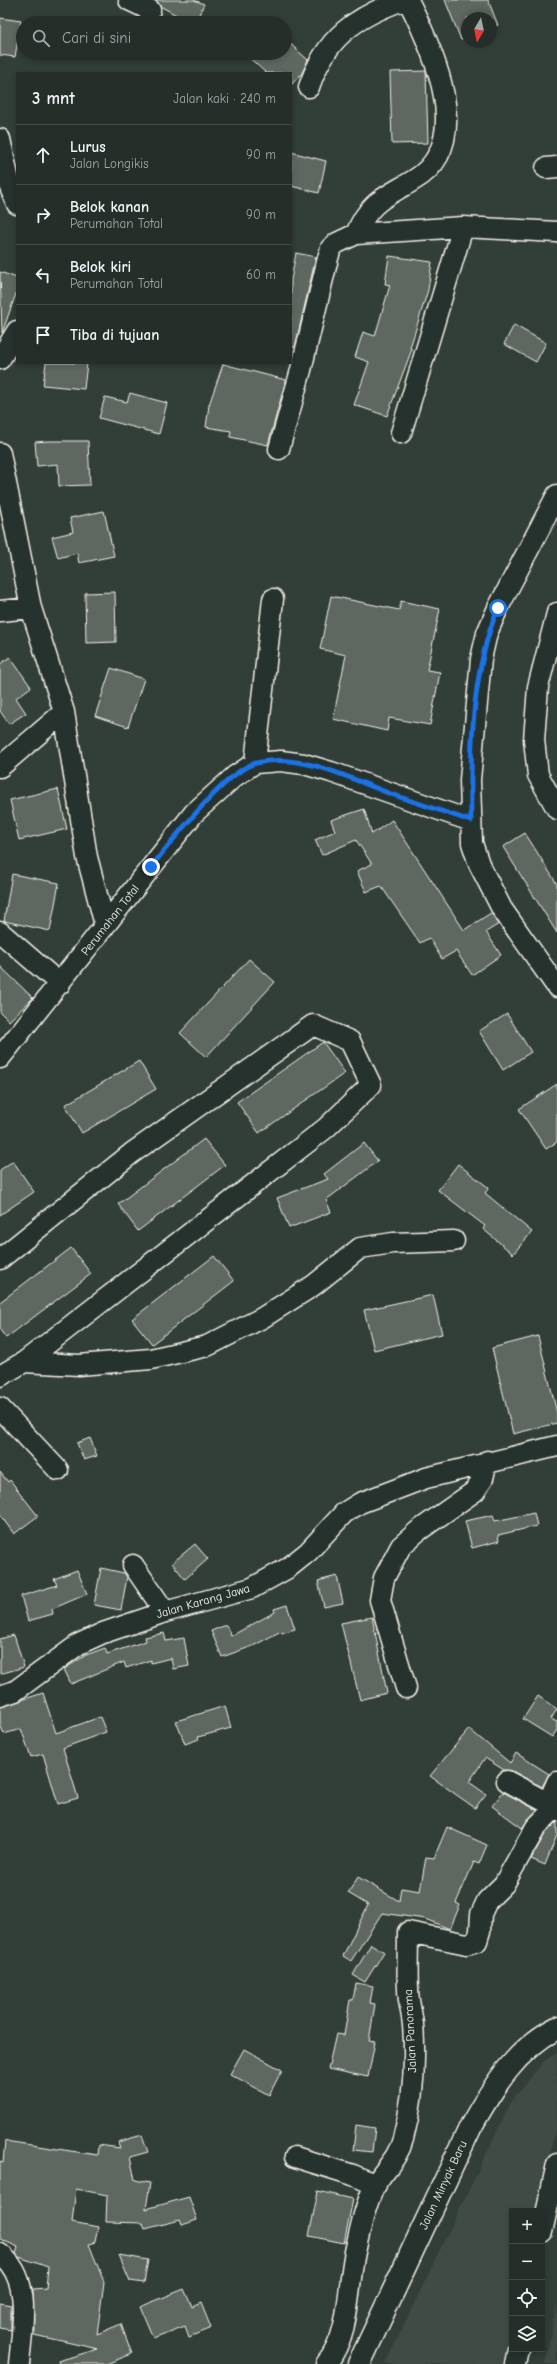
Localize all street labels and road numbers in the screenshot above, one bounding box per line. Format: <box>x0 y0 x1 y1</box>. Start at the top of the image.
street label: Perumahan Total <box>78 882 142 958</box>
street label: Jalan Karang Jawa <box>155 1581 251 1621</box>
street label: Jalan Panorama <box>401 1989 419 2073</box>
street label: Jalan Minyak Baru <box>416 2138 470 2232</box>

